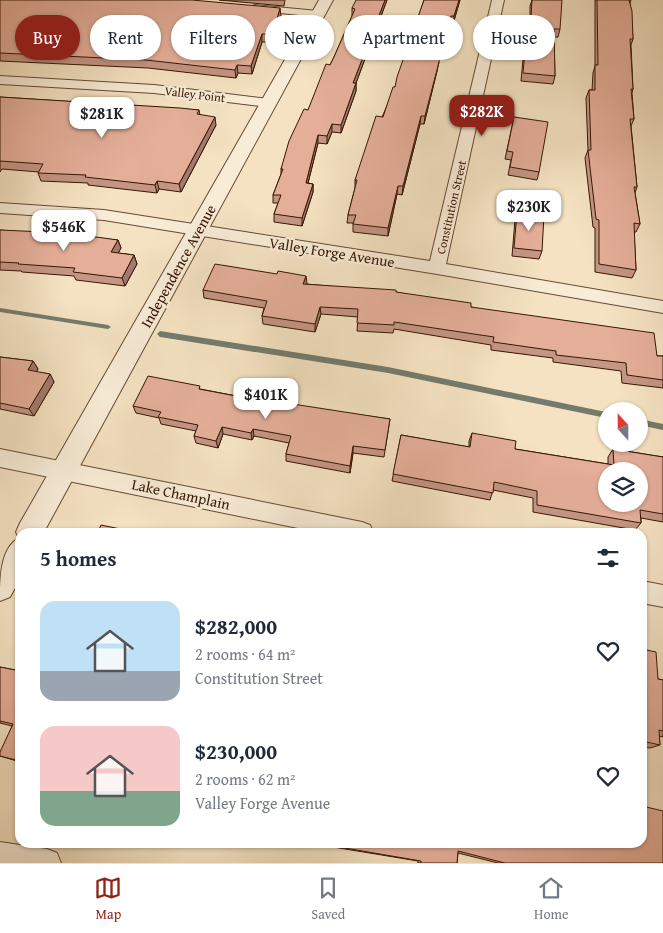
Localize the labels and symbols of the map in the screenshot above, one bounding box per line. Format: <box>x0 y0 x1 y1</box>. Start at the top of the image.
street label: Valley Point <box>164 82 227 106</box>
pin: $282K <box>447 94 517 137</box>
pin: $281K <box>67 96 137 139</box>
street label: Constitution Street <box>432 158 470 256</box>
pin: $230K <box>494 190 564 232</box>
street label: Independence Avenue <box>135 200 221 332</box>
pin: $546K <box>29 210 99 252</box>
street label: Valley Forge Avenue <box>268 232 396 272</box>
pin: $401K <box>231 378 301 420</box>
north arrow <box>598 402 648 452</box>
street label: Lake Champlain <box>130 473 233 515</box>

